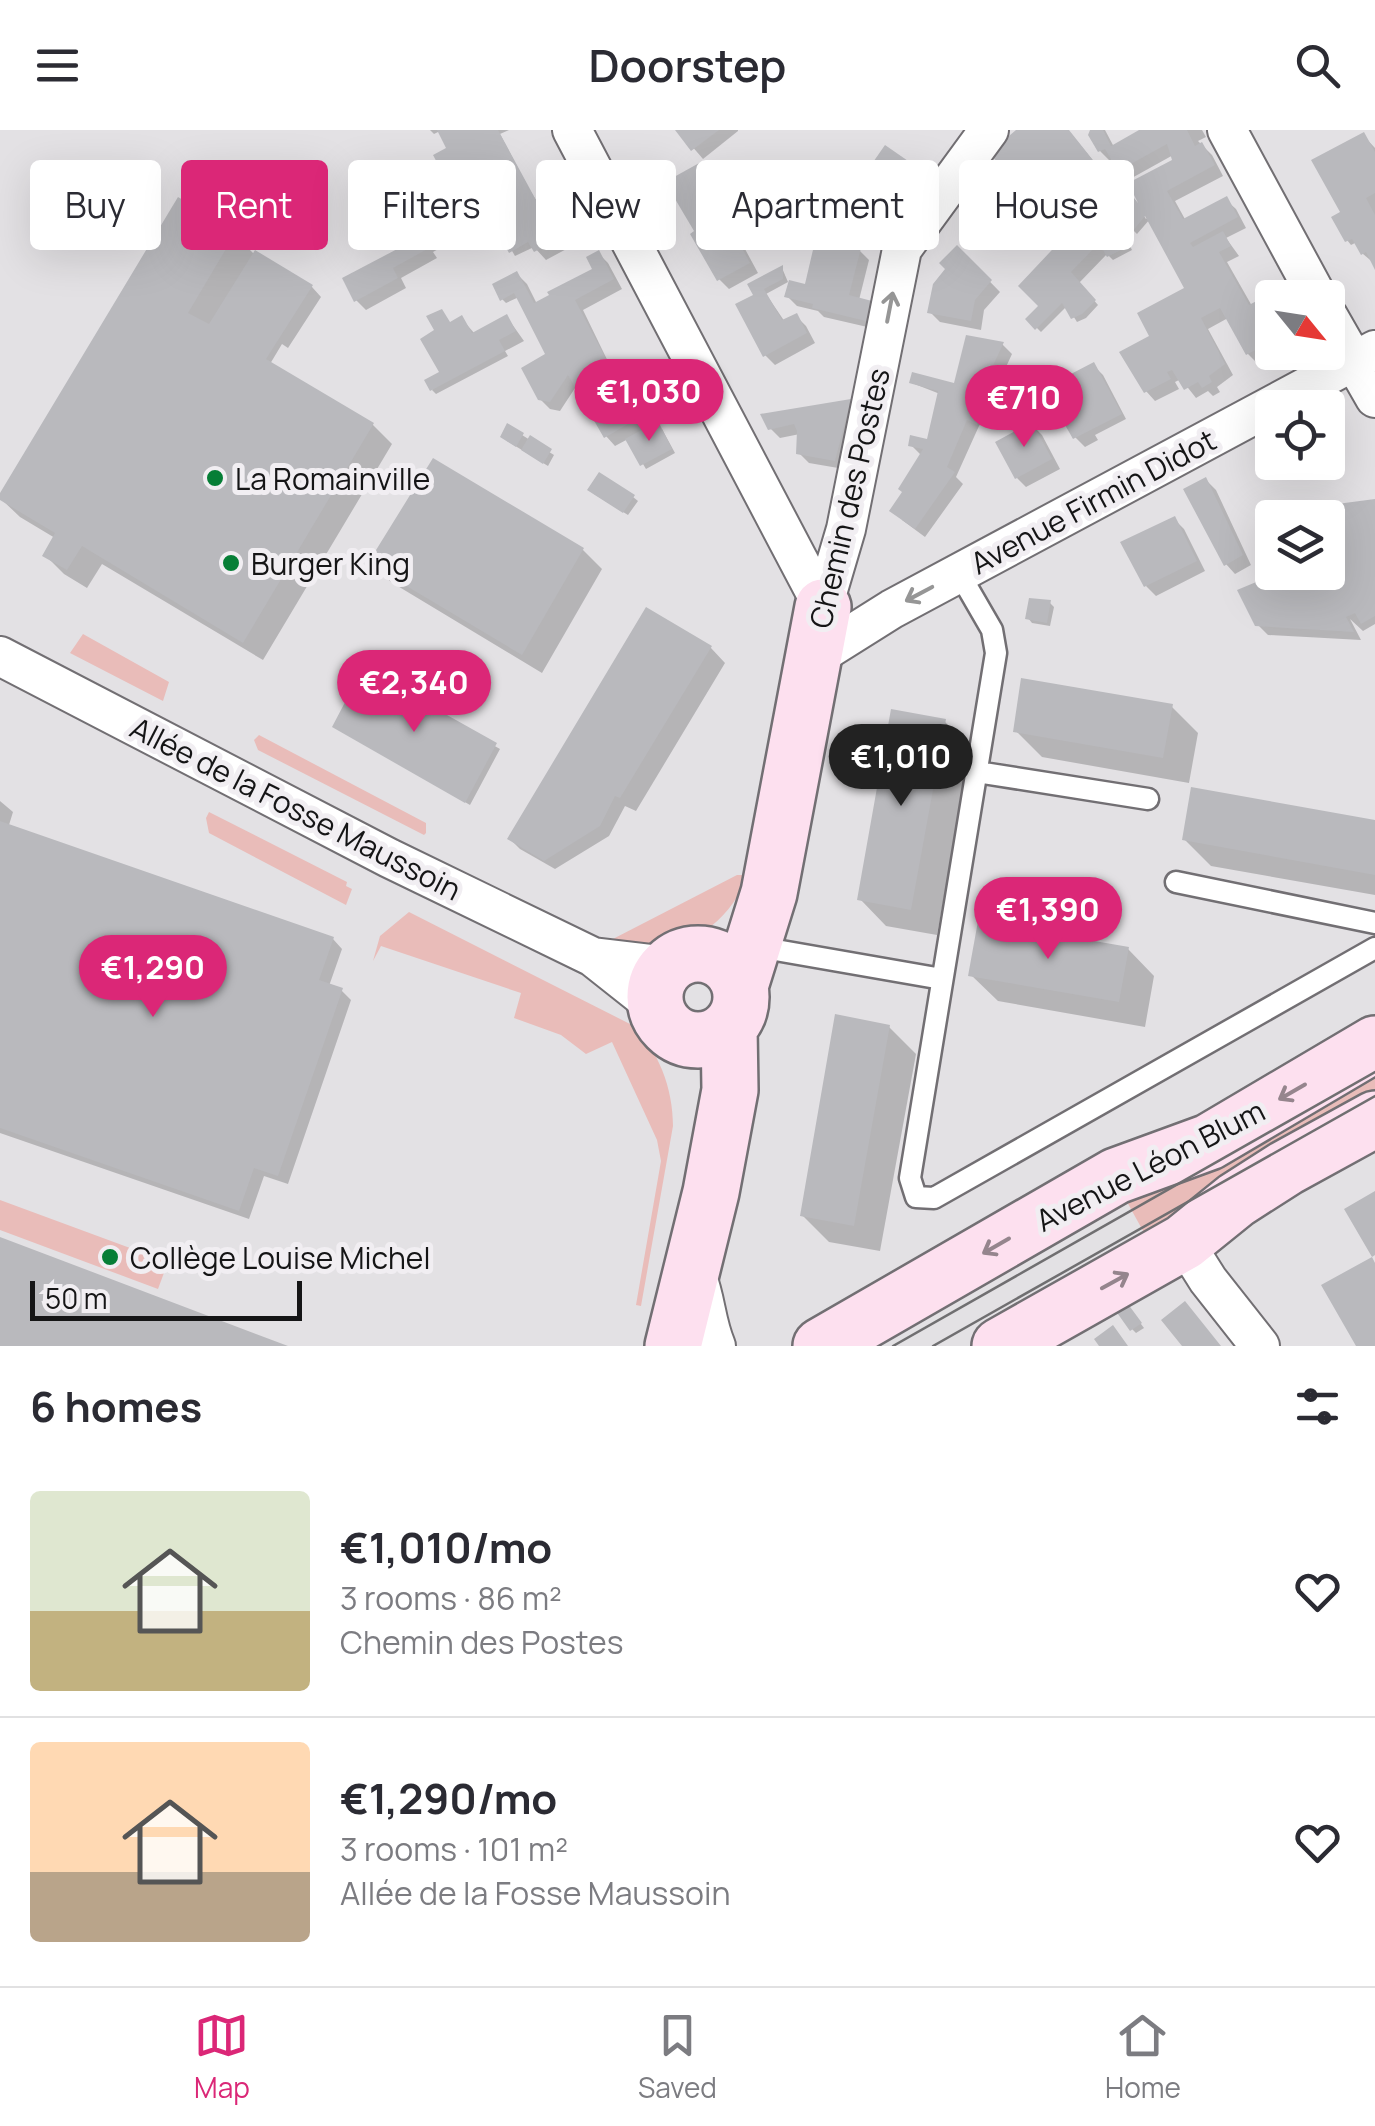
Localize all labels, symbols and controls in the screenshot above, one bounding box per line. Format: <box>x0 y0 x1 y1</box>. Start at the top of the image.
text: Doorstep <box>589 34 786 96</box>
icon: menu <box>30 38 85 93</box>
icon: search <box>1290 38 1345 93</box>
chip: Buy <box>30 160 161 250</box>
chip: Rent <box>181 160 328 250</box>
chip: Filters <box>348 160 516 250</box>
chip: New <box>536 160 676 250</box>
chip: Apartment <box>696 160 939 250</box>
chip: House <box>959 160 1134 250</box>
north arrow <box>1255 280 1345 370</box>
map controls <box>1255 280 1345 590</box>
one-way arrow <box>882 292 901 324</box>
pin: €1,030 <box>568 359 730 444</box>
street label: Chemin des Postes <box>799 364 899 632</box>
pin: €710 <box>965 365 1083 450</box>
text: €1,030 <box>596 369 702 413</box>
text: €710 <box>987 375 1061 419</box>
button: locate <box>1255 390 1345 480</box>
street label: Avenue Firmin Didot <box>963 419 1223 583</box>
place label: La Romainville <box>235 458 430 499</box>
marker: La Romainville <box>204 467 226 489</box>
button: layers <box>1255 500 1345 590</box>
place label: Burger King <box>251 543 410 584</box>
marker: Burger King <box>220 552 242 574</box>
one-way arrow <box>905 585 934 605</box>
pin: €2,340 <box>333 650 495 735</box>
text: €2,340 <box>359 660 469 704</box>
street label: Allée de la Fosse Maussoin <box>124 707 468 909</box>
pin: €1,010 <box>820 724 982 809</box>
text: €1,010 <box>851 734 951 778</box>
pin: €1,390 <box>967 877 1129 962</box>
text: €1,390 <box>996 887 1100 931</box>
pin: €1,290 <box>72 935 234 1020</box>
text: €1,290 <box>101 945 205 989</box>
one-way arrow <box>1277 1083 1307 1103</box>
street label: Avenue Léon Blum <box>1029 1090 1271 1240</box>
one-way arrow <box>982 1236 1011 1256</box>
place label: Collège Louise Michel <box>130 1237 430 1278</box>
marker: Collège Louise Michel <box>99 1246 121 1268</box>
one-way arrow <box>1100 1270 1129 1290</box>
scale bar <box>30 1276 302 1320</box>
text: 50 m <box>45 1279 108 1317</box>
text: 6 homes <box>30 1377 202 1435</box>
icon: filters <box>1290 1379 1345 1434</box>
text: €1,010/mo <box>340 1518 552 1576</box>
icon: home <box>110 1531 230 1651</box>
icon: heart <box>1290 1564 1345 1619</box>
text: 3 rooms · 86 m² <box>340 1576 562 1620</box>
text: Chemin des Postes <box>340 1620 623 1664</box>
text: €1,290/mo <box>340 1769 557 1827</box>
icon: home <box>110 1782 230 1902</box>
icon: heart <box>1290 1815 1345 1870</box>
text: 3 rooms · 101 m² <box>340 1827 568 1871</box>
text: Allée de la Fosse Maussoin <box>340 1871 731 1915</box>
tab: Map <box>194 2008 250 2106</box>
tab: Saved <box>638 2008 717 2106</box>
tab: Home <box>1105 2008 1181 2106</box>

